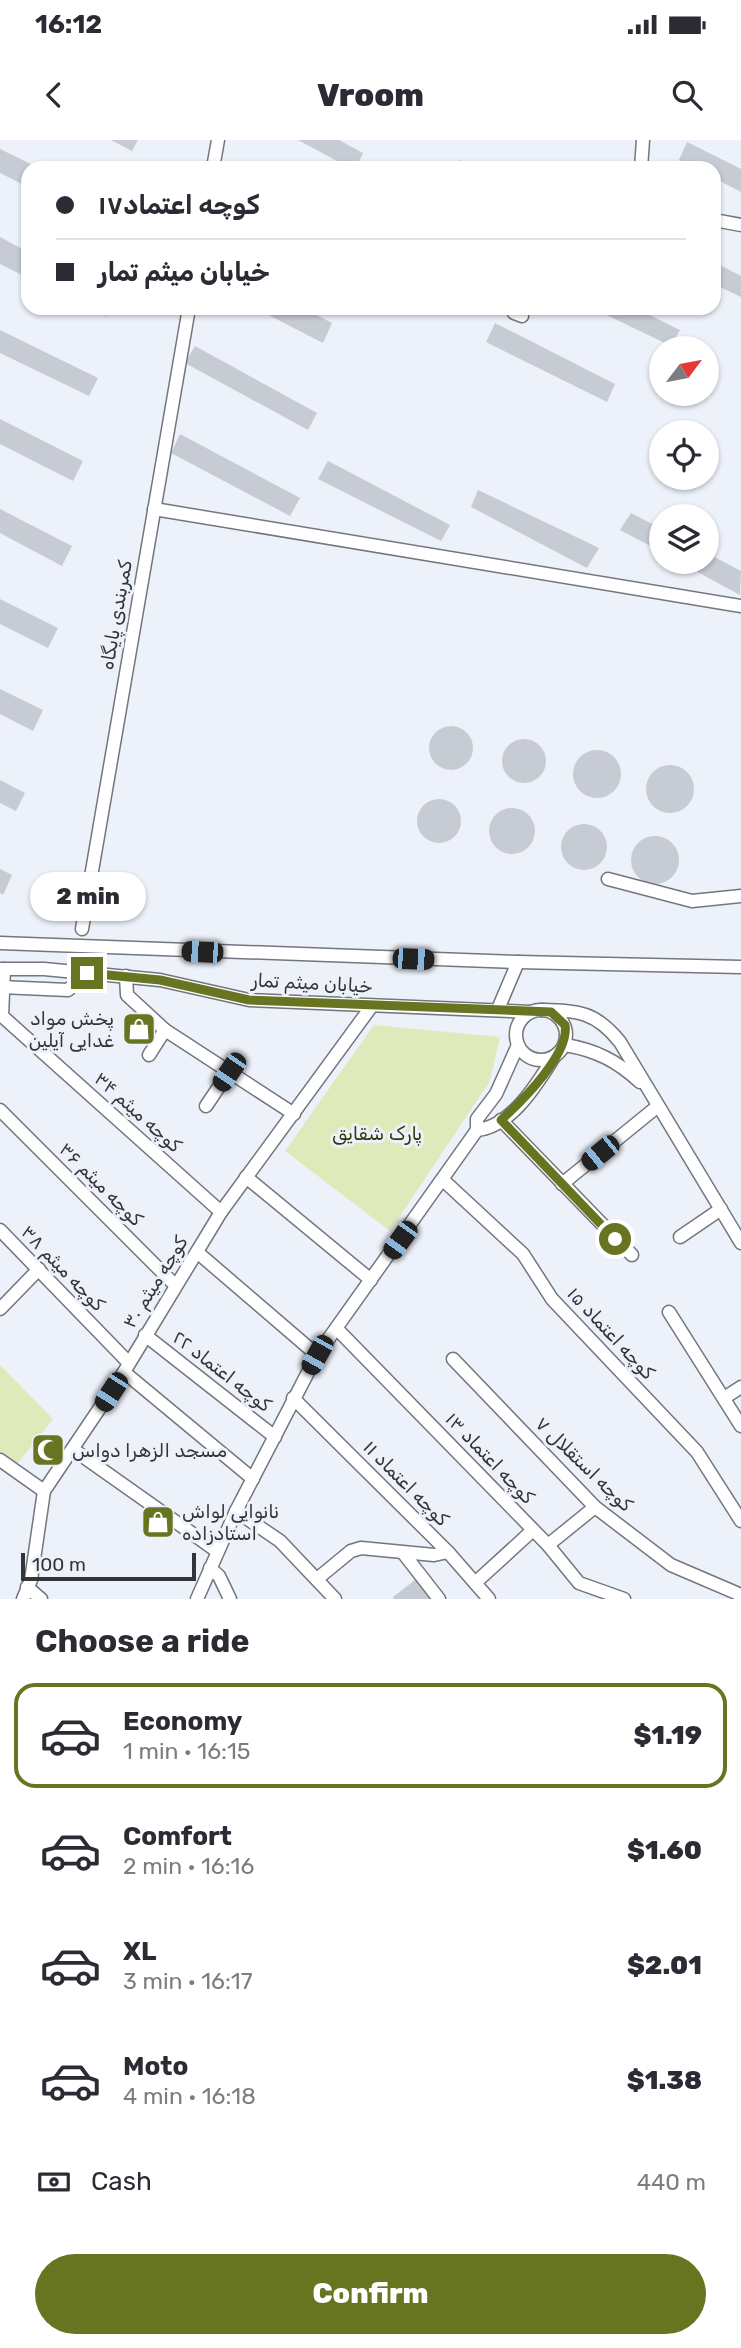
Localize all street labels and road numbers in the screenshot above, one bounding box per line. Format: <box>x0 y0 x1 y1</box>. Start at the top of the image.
street label: کمربندی پایگاه <box>95 558 139 672</box>
street label: خیابان میثم تمار <box>250 968 373 999</box>
street label: کوچه میثم ۳۴ <box>89 1067 187 1158</box>
street label: کوچه میثم ۳۶ <box>54 1137 148 1232</box>
street label: کوچه میثم ۳۸ <box>16 1220 110 1317</box>
street label: کوچه میثم ۳۰ <box>118 1231 194 1333</box>
street label: کوچه اعتماد ۱۵ <box>562 1282 660 1384</box>
street label: کوچه اعتماد ۲۲ <box>168 1325 276 1417</box>
street label: کوچه اعتماد ۱۳ <box>441 1408 540 1509</box>
street label: کوچه استقلال ۷ <box>531 1412 638 1516</box>
street label: کوچه اعتماد ۱۱ <box>358 1435 454 1531</box>

